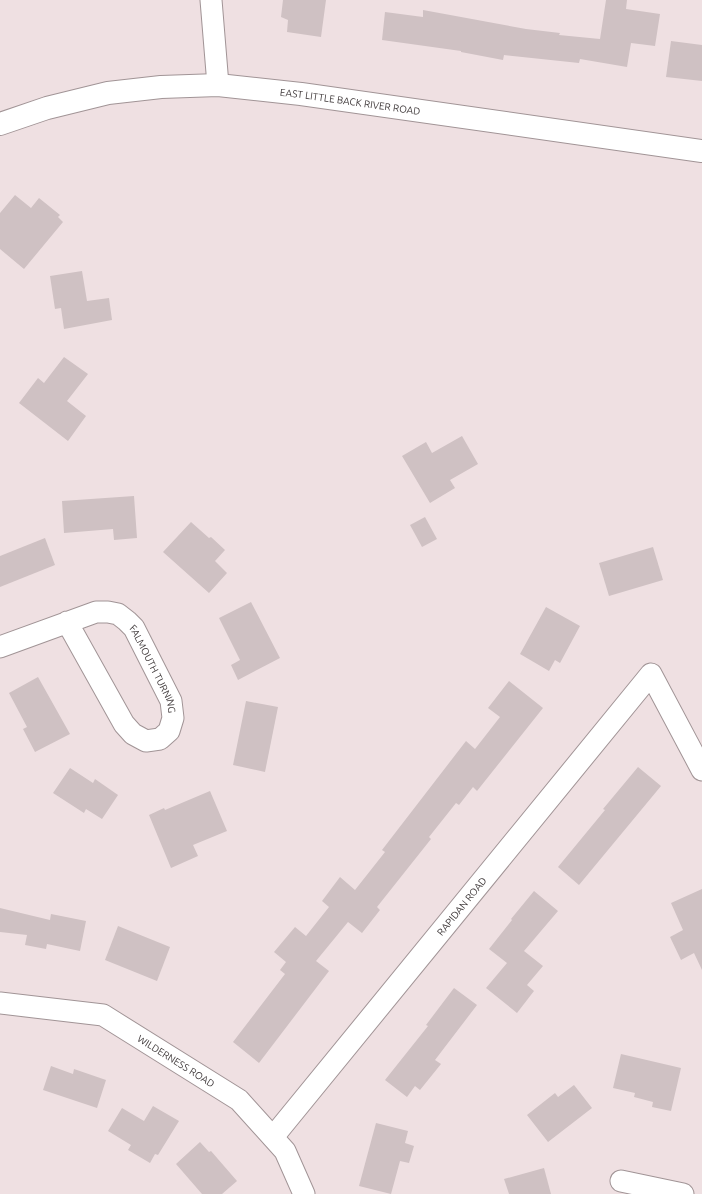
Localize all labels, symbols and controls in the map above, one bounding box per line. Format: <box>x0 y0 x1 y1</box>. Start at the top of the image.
street label: EAST LITTLE BACK RIVER ROAD <box>279 86 421 116</box>
street label: FALMOUTH TURNING <box>128 622 178 713</box>
street label: RAPIDAN ROAD <box>434 875 488 938</box>
street label: WILDERNESS ROAD <box>136 1033 217 1089</box>

